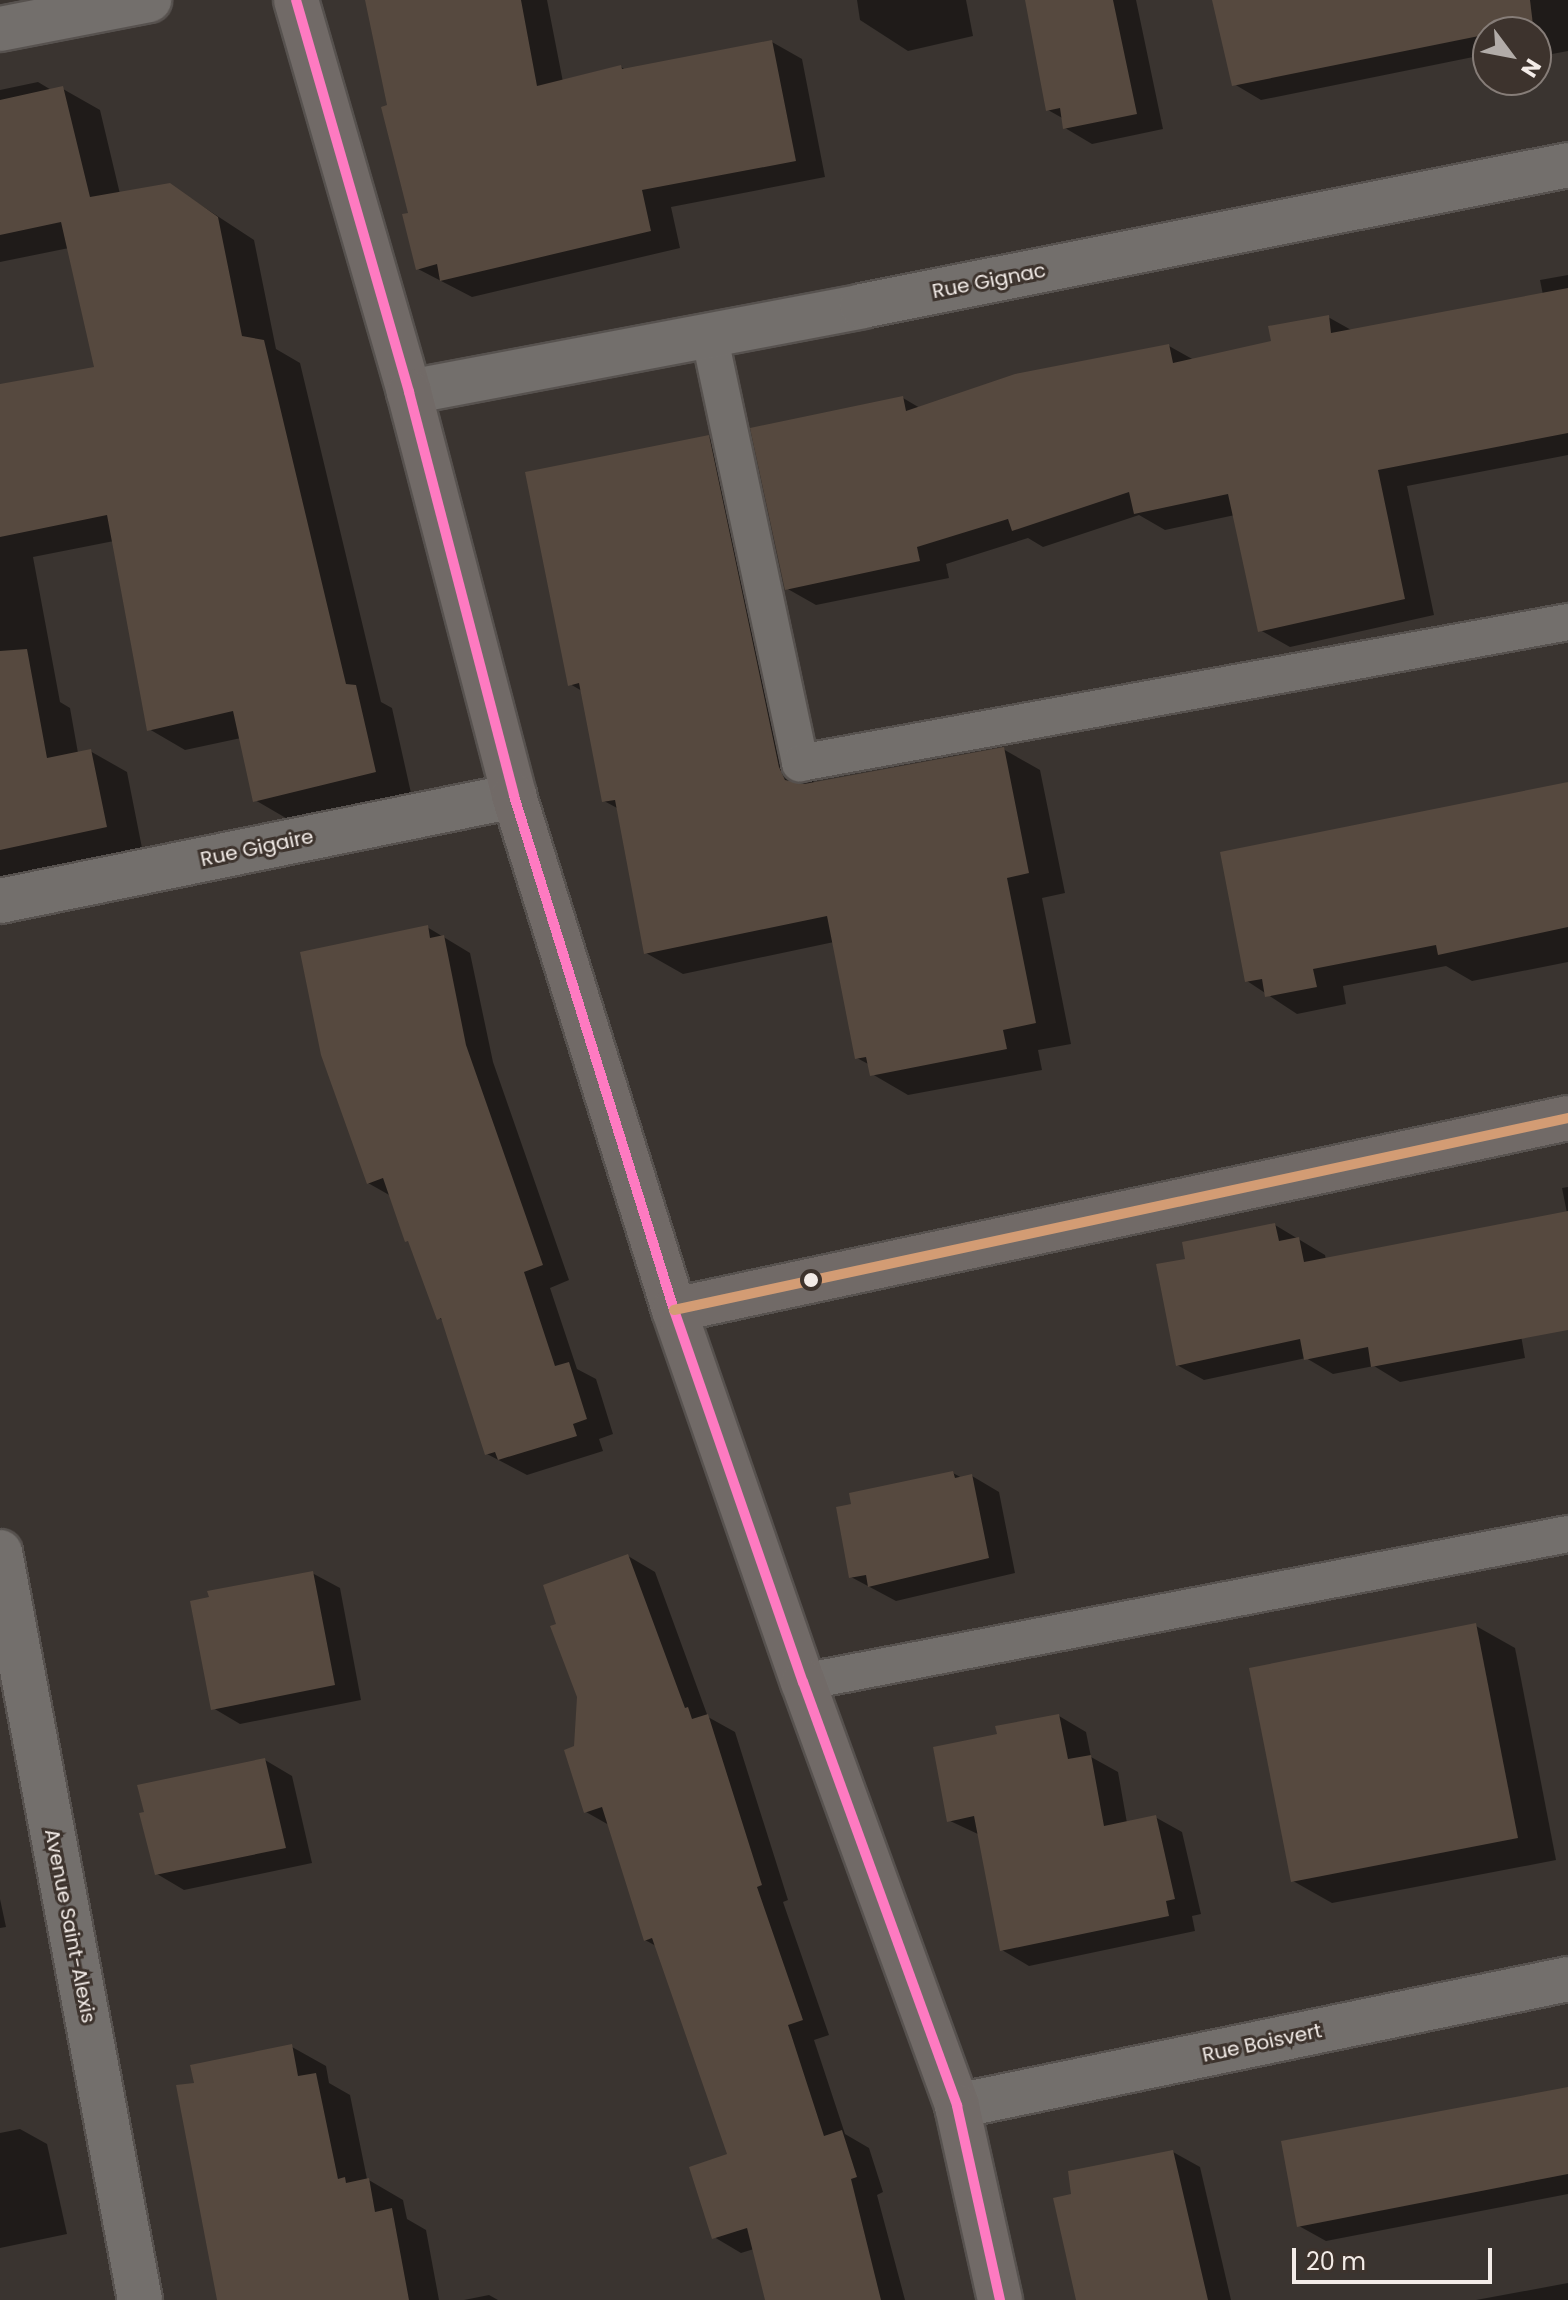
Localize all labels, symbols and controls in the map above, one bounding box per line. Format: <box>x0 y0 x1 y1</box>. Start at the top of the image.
north arrow <box>1472 16 1552 96</box>
text: N <box>1514 53 1549 83</box>
street label: Rue Gignac <box>930 258 1048 304</box>
street label: Rue Gigaire <box>198 824 316 872</box>
unlabelled marker <box>803 1272 819 1288</box>
street label: Avenue Saint-Alexis <box>39 1827 101 2025</box>
street label: Rue Boisvert <box>1200 2019 1324 2067</box>
scale bar <box>1296 2232 1496 2282</box>
text: 20 m <box>1306 2245 1366 2278</box>

